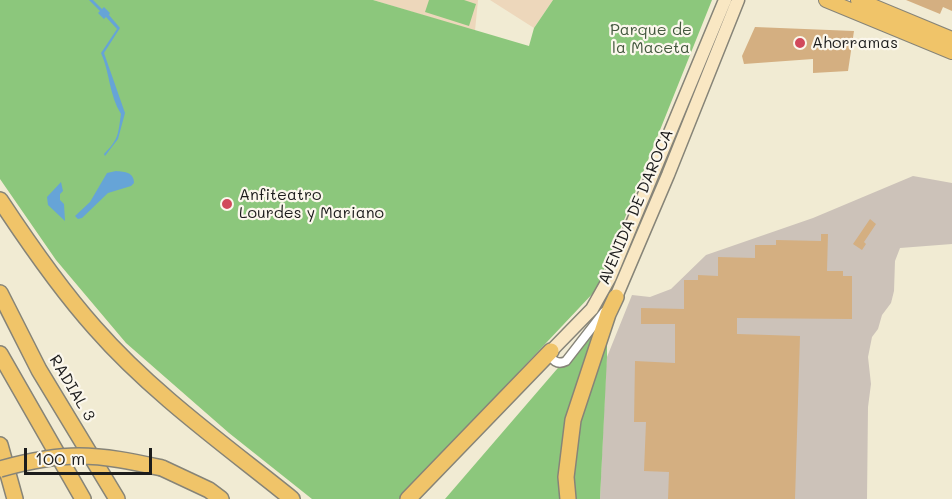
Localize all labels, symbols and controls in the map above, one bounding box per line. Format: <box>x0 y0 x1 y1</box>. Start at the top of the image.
park label: Parque de la Maceta <box>610 20 692 58</box>
place label: Ahorramas <box>812 33 898 53</box>
marker: Ahorramas <box>793 36 807 50</box>
street label: AVENIDA DE DAROCA <box>595 126 677 288</box>
place label: Anfiteatro Lourdes y Mariano <box>239 185 384 223</box>
marker: Anfiteatro Lourdes y Mariano <box>220 197 234 211</box>
street label: RADIAL 3 <box>45 352 99 424</box>
scale bar <box>27 436 154 474</box>
text: 100 m <box>35 446 85 470</box>

